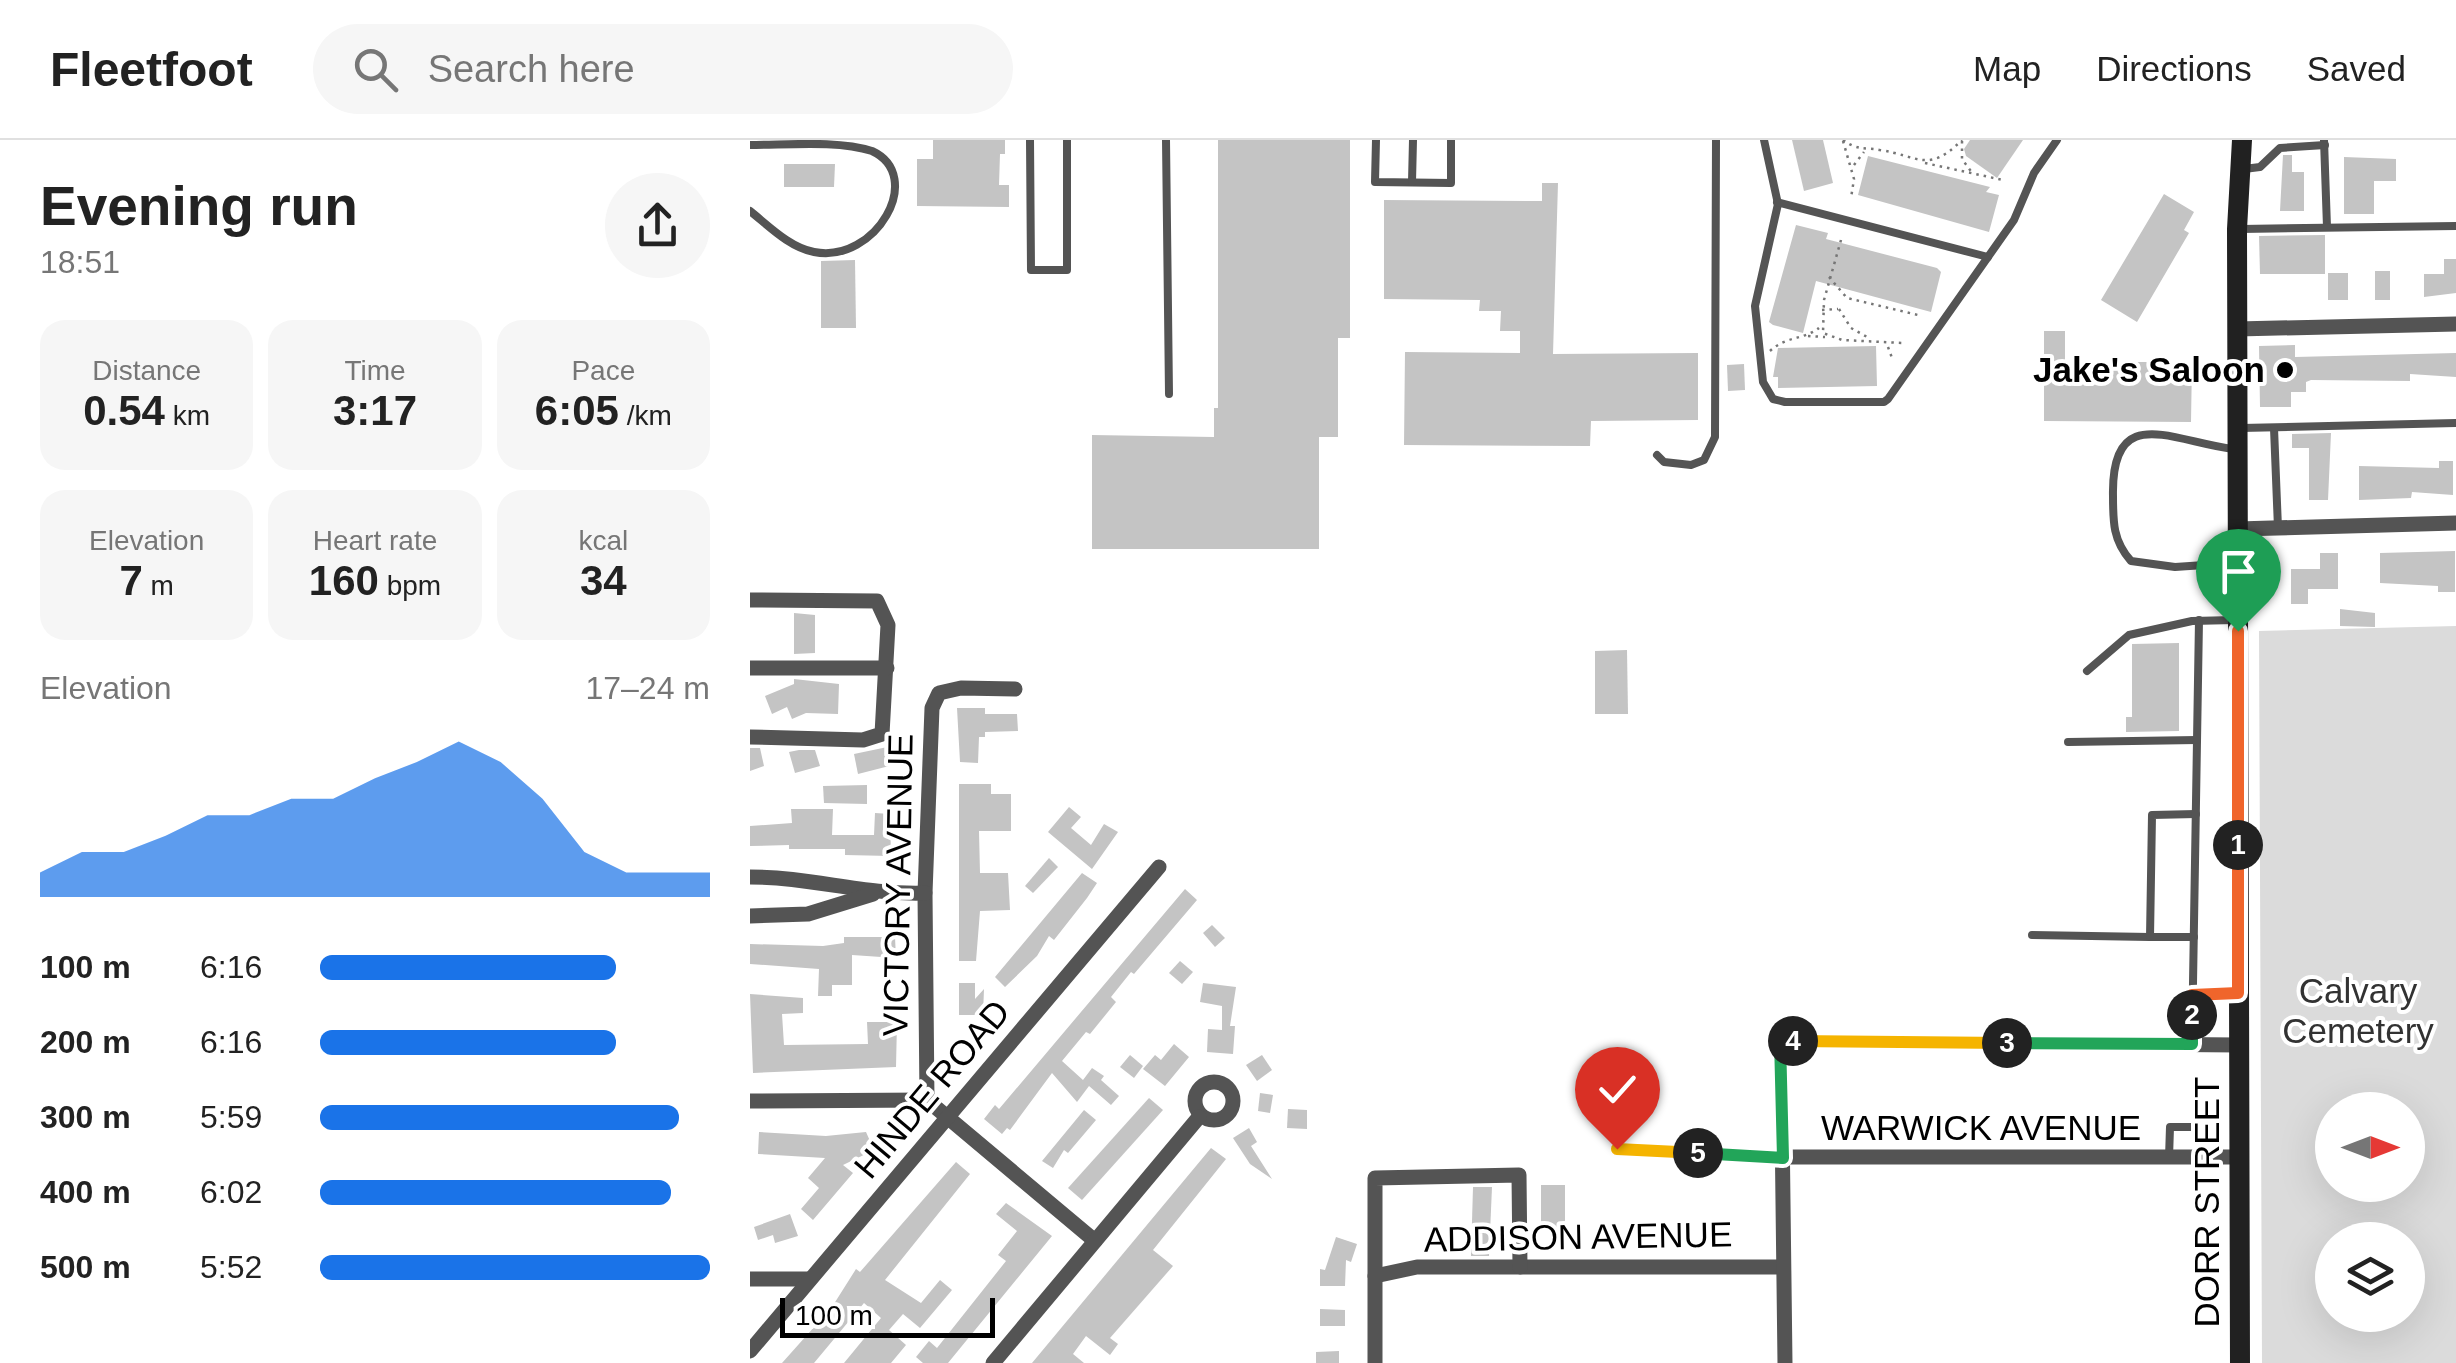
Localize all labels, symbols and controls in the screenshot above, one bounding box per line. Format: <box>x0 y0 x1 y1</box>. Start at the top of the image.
search box <box>313 24 1013 114</box>
icon: search <box>348 42 403 97</box>
text: Fleetfoot <box>50 43 253 96</box>
text: Search here <box>428 48 635 90</box>
text: Map <box>1973 49 2041 88</box>
text: Directions <box>2096 49 2252 88</box>
text: Saved <box>2307 49 2406 88</box>
button: share <box>605 173 710 278</box>
text: Evening run <box>40 175 358 237</box>
text: 18:51 <box>40 244 120 280</box>
place label: Jake's Saloon <box>2033 350 2265 389</box>
text: Distance <box>92 355 201 386</box>
text: Time <box>344 355 406 386</box>
text: Pace <box>571 355 635 386</box>
marker: Jake's Saloon <box>2274 359 2296 381</box>
text: 0.54 <box>83 387 165 434</box>
text: 3:17 <box>333 387 417 434</box>
text: 6:05 <box>535 387 619 434</box>
text: km <box>165 400 210 431</box>
text: /km <box>619 400 672 431</box>
text: Elevation <box>89 525 204 556</box>
text: Heart rate <box>313 525 437 556</box>
text: kcal <box>578 525 628 556</box>
pin <box>2196 529 2281 632</box>
icon: arrive <box>2211 544 2266 599</box>
text: 7 <box>119 557 143 604</box>
text: 160 <box>309 557 379 604</box>
text: 34 <box>580 557 627 604</box>
text: m <box>143 570 174 601</box>
text: bpm <box>379 570 441 601</box>
text: Elevation <box>40 670 172 706</box>
text: 17–24 m <box>585 670 710 706</box>
street label: VICTORY AVENUE <box>875 733 920 1037</box>
pin: 1 <box>2213 820 2263 870</box>
text: 1 <box>2230 829 2246 860</box>
text: 100 m <box>40 949 131 985</box>
text: 6:16 <box>200 949 262 985</box>
park label: Calvary Cemetery <box>2282 971 2434 1050</box>
pin: 2 <box>2167 990 2217 1040</box>
street label: HINDE ROAD <box>846 992 1017 1185</box>
text: 2 <box>2184 999 2200 1030</box>
pin: 4 <box>1768 1016 1818 1066</box>
pin: 3 <box>1982 1018 2032 1068</box>
text: 200 m <box>40 1024 131 1060</box>
text: 6:16 <box>200 1024 262 1060</box>
text: 4 <box>1785 1025 1801 1056</box>
text: 3 <box>1999 1027 2015 1058</box>
pin <box>1575 1047 1660 1150</box>
icon: check <box>1590 1062 1645 1117</box>
street label: DORR STREET <box>2187 1077 2226 1327</box>
north arrow <box>2315 1092 2425 1202</box>
map controls <box>2315 1092 2425 1332</box>
text: 300 m <box>40 1099 131 1135</box>
text: 5:59 <box>200 1099 262 1135</box>
street label: WARWICK AVENUE <box>1821 1108 2141 1147</box>
pin: 5 <box>1673 1128 1723 1178</box>
text: 5 <box>1690 1137 1706 1168</box>
text: 400 m <box>40 1174 131 1210</box>
text: 6:02 <box>200 1174 262 1210</box>
street label: ADDISON AVENUE <box>1423 1214 1733 1259</box>
button: layers <box>2315 1222 2425 1332</box>
text: 500 m <box>40 1249 131 1285</box>
text: 5:52 <box>200 1249 262 1285</box>
scale bar <box>780 1293 995 1338</box>
text: 100 m <box>795 1300 873 1331</box>

